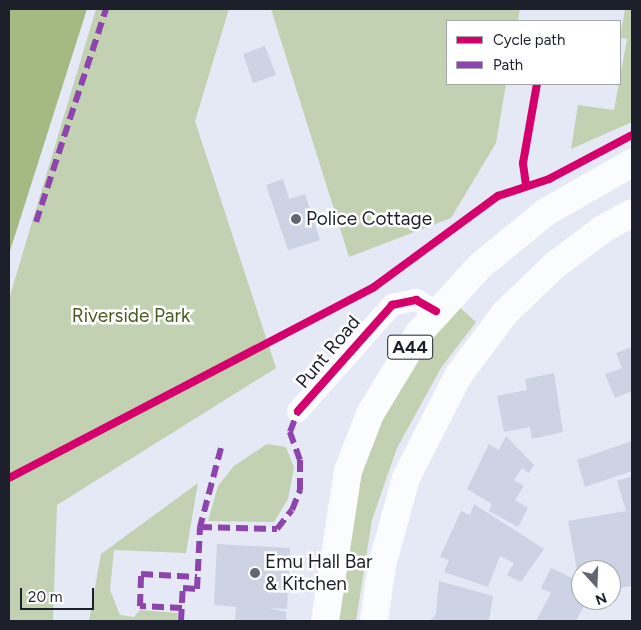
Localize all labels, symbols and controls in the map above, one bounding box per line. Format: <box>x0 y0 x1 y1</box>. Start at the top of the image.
legend <box>446 20 621 85</box>
text: Cycle path <box>493 31 565 49</box>
text: Path <box>493 56 523 74</box>
place label: Police Cottage <box>306 208 432 230</box>
marker: Police Cottage <box>290 213 302 225</box>
park label: Riverside Park <box>72 305 190 327</box>
street label: Punt Road <box>291 311 365 393</box>
road number: A44 <box>386 332 434 362</box>
place label: Emu Hall Bar & Kitchen <box>265 551 372 595</box>
north arrow <box>571 560 621 610</box>
marker: Emu Hall Bar & Kitchen <box>249 567 261 579</box>
scale bar <box>22 578 96 610</box>
text: 20 m <box>28 588 62 606</box>
text: N <box>593 589 609 608</box>

